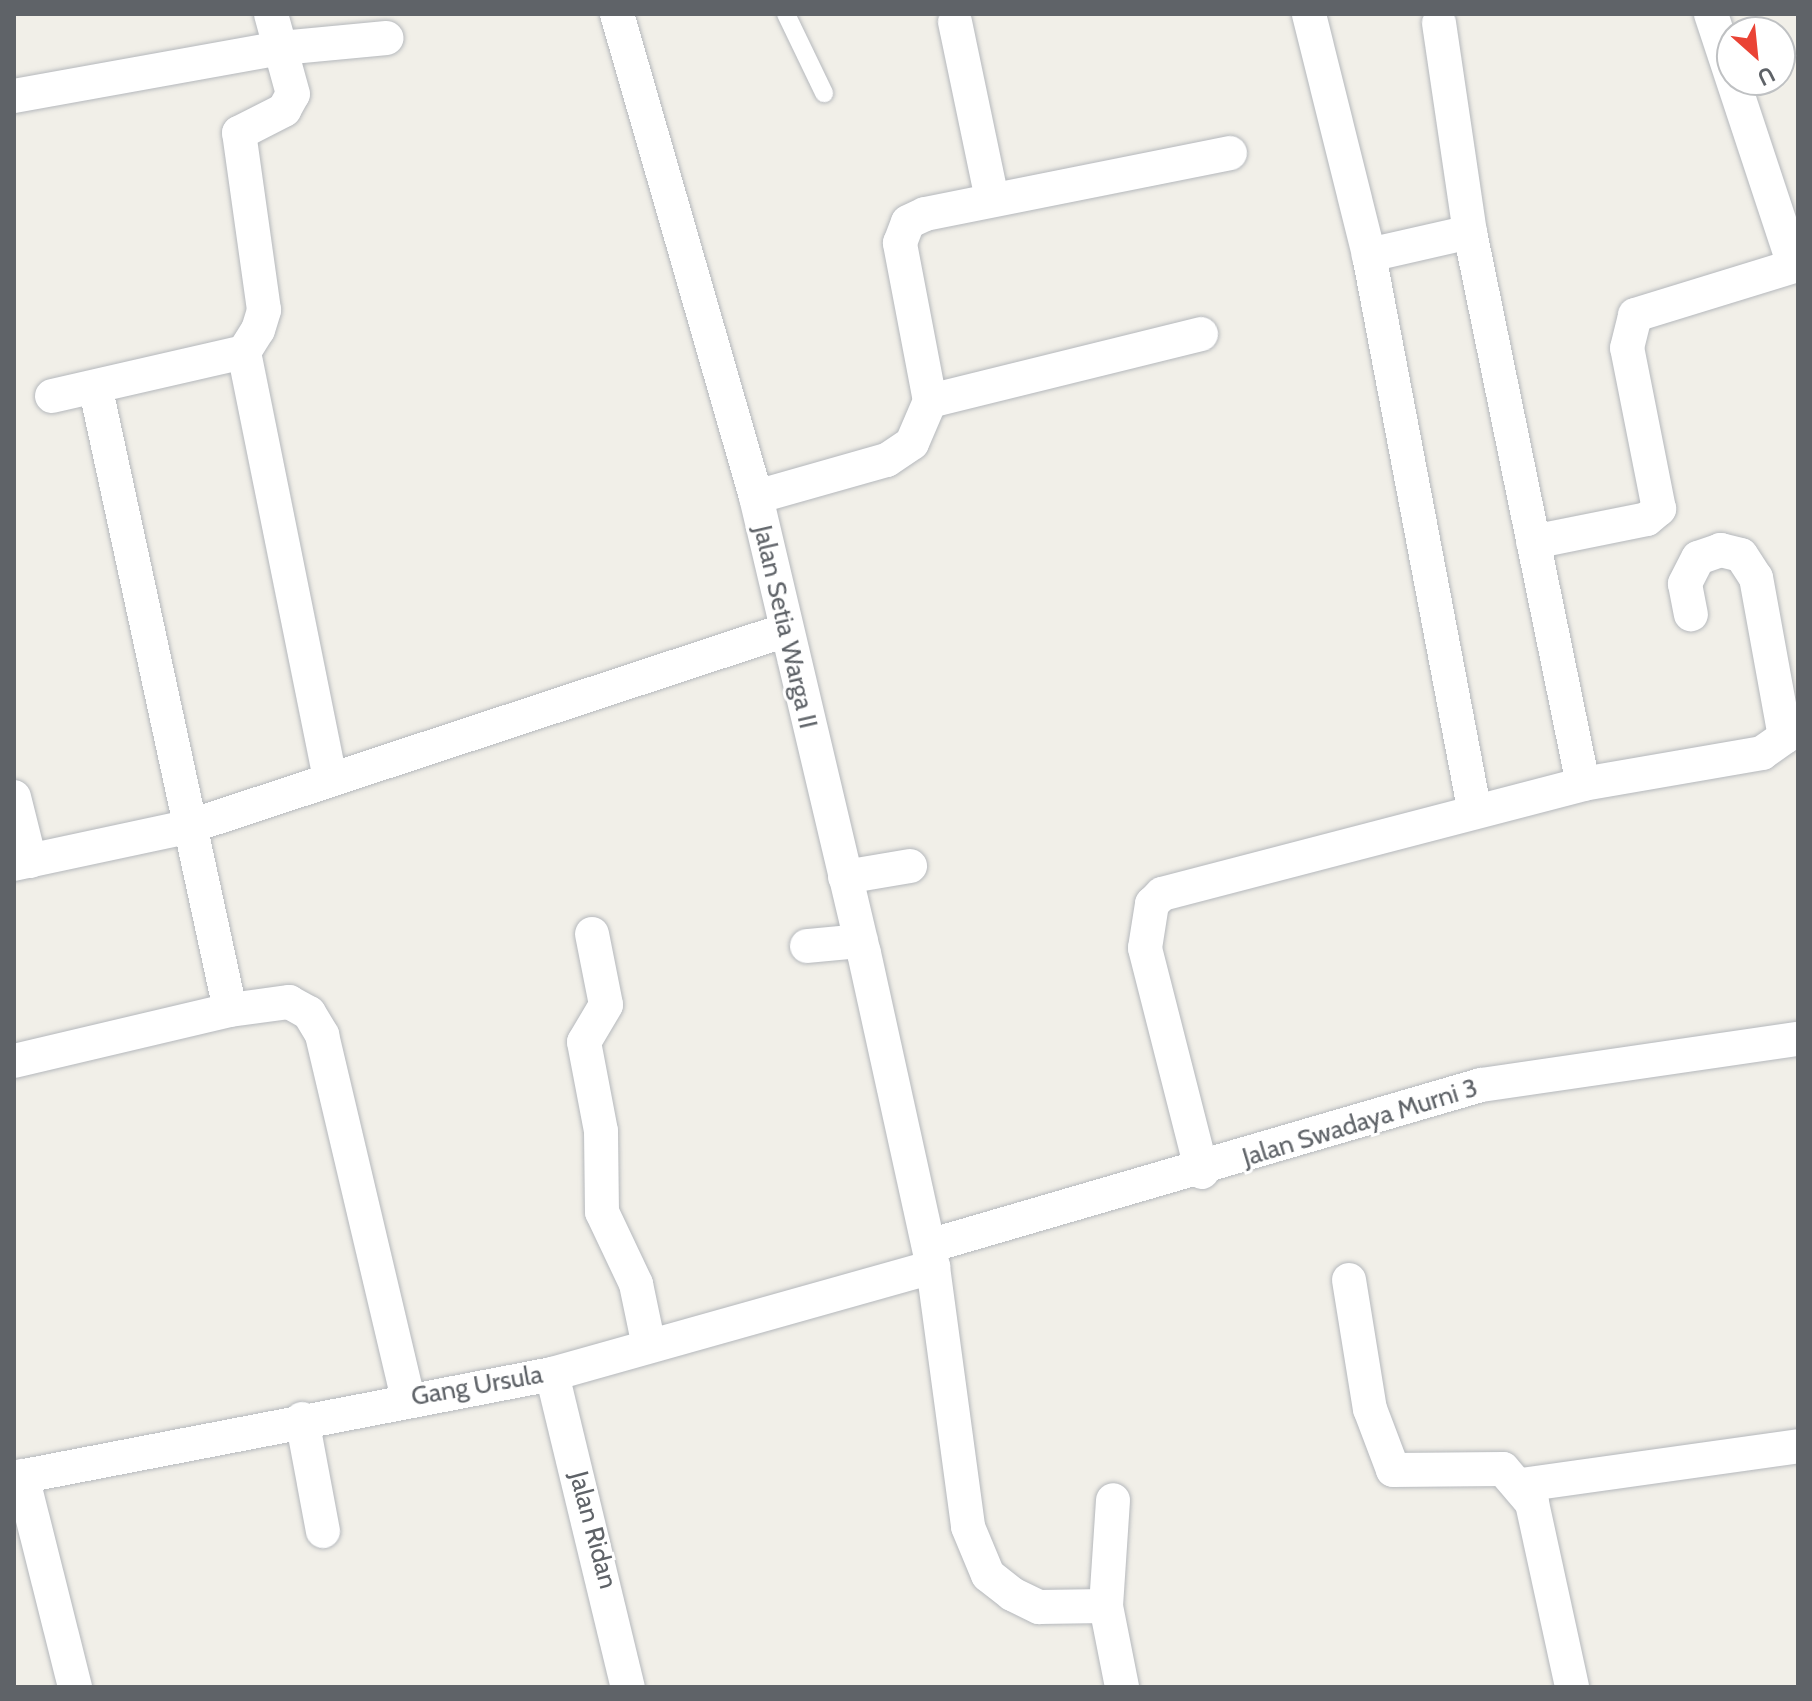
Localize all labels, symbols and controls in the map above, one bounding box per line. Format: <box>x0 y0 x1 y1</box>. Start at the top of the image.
north arrow <box>1716 16 1796 96</box>
text: U <box>1753 60 1779 92</box>
street label: Jalan Setia Warga II <box>746 522 824 732</box>
street label: Jalan Swadaya Murni 3 <box>1239 1072 1481 1174</box>
street label: Gang Ursula <box>409 1359 545 1413</box>
street label: Jalan Ridan <box>562 1468 624 1592</box>

